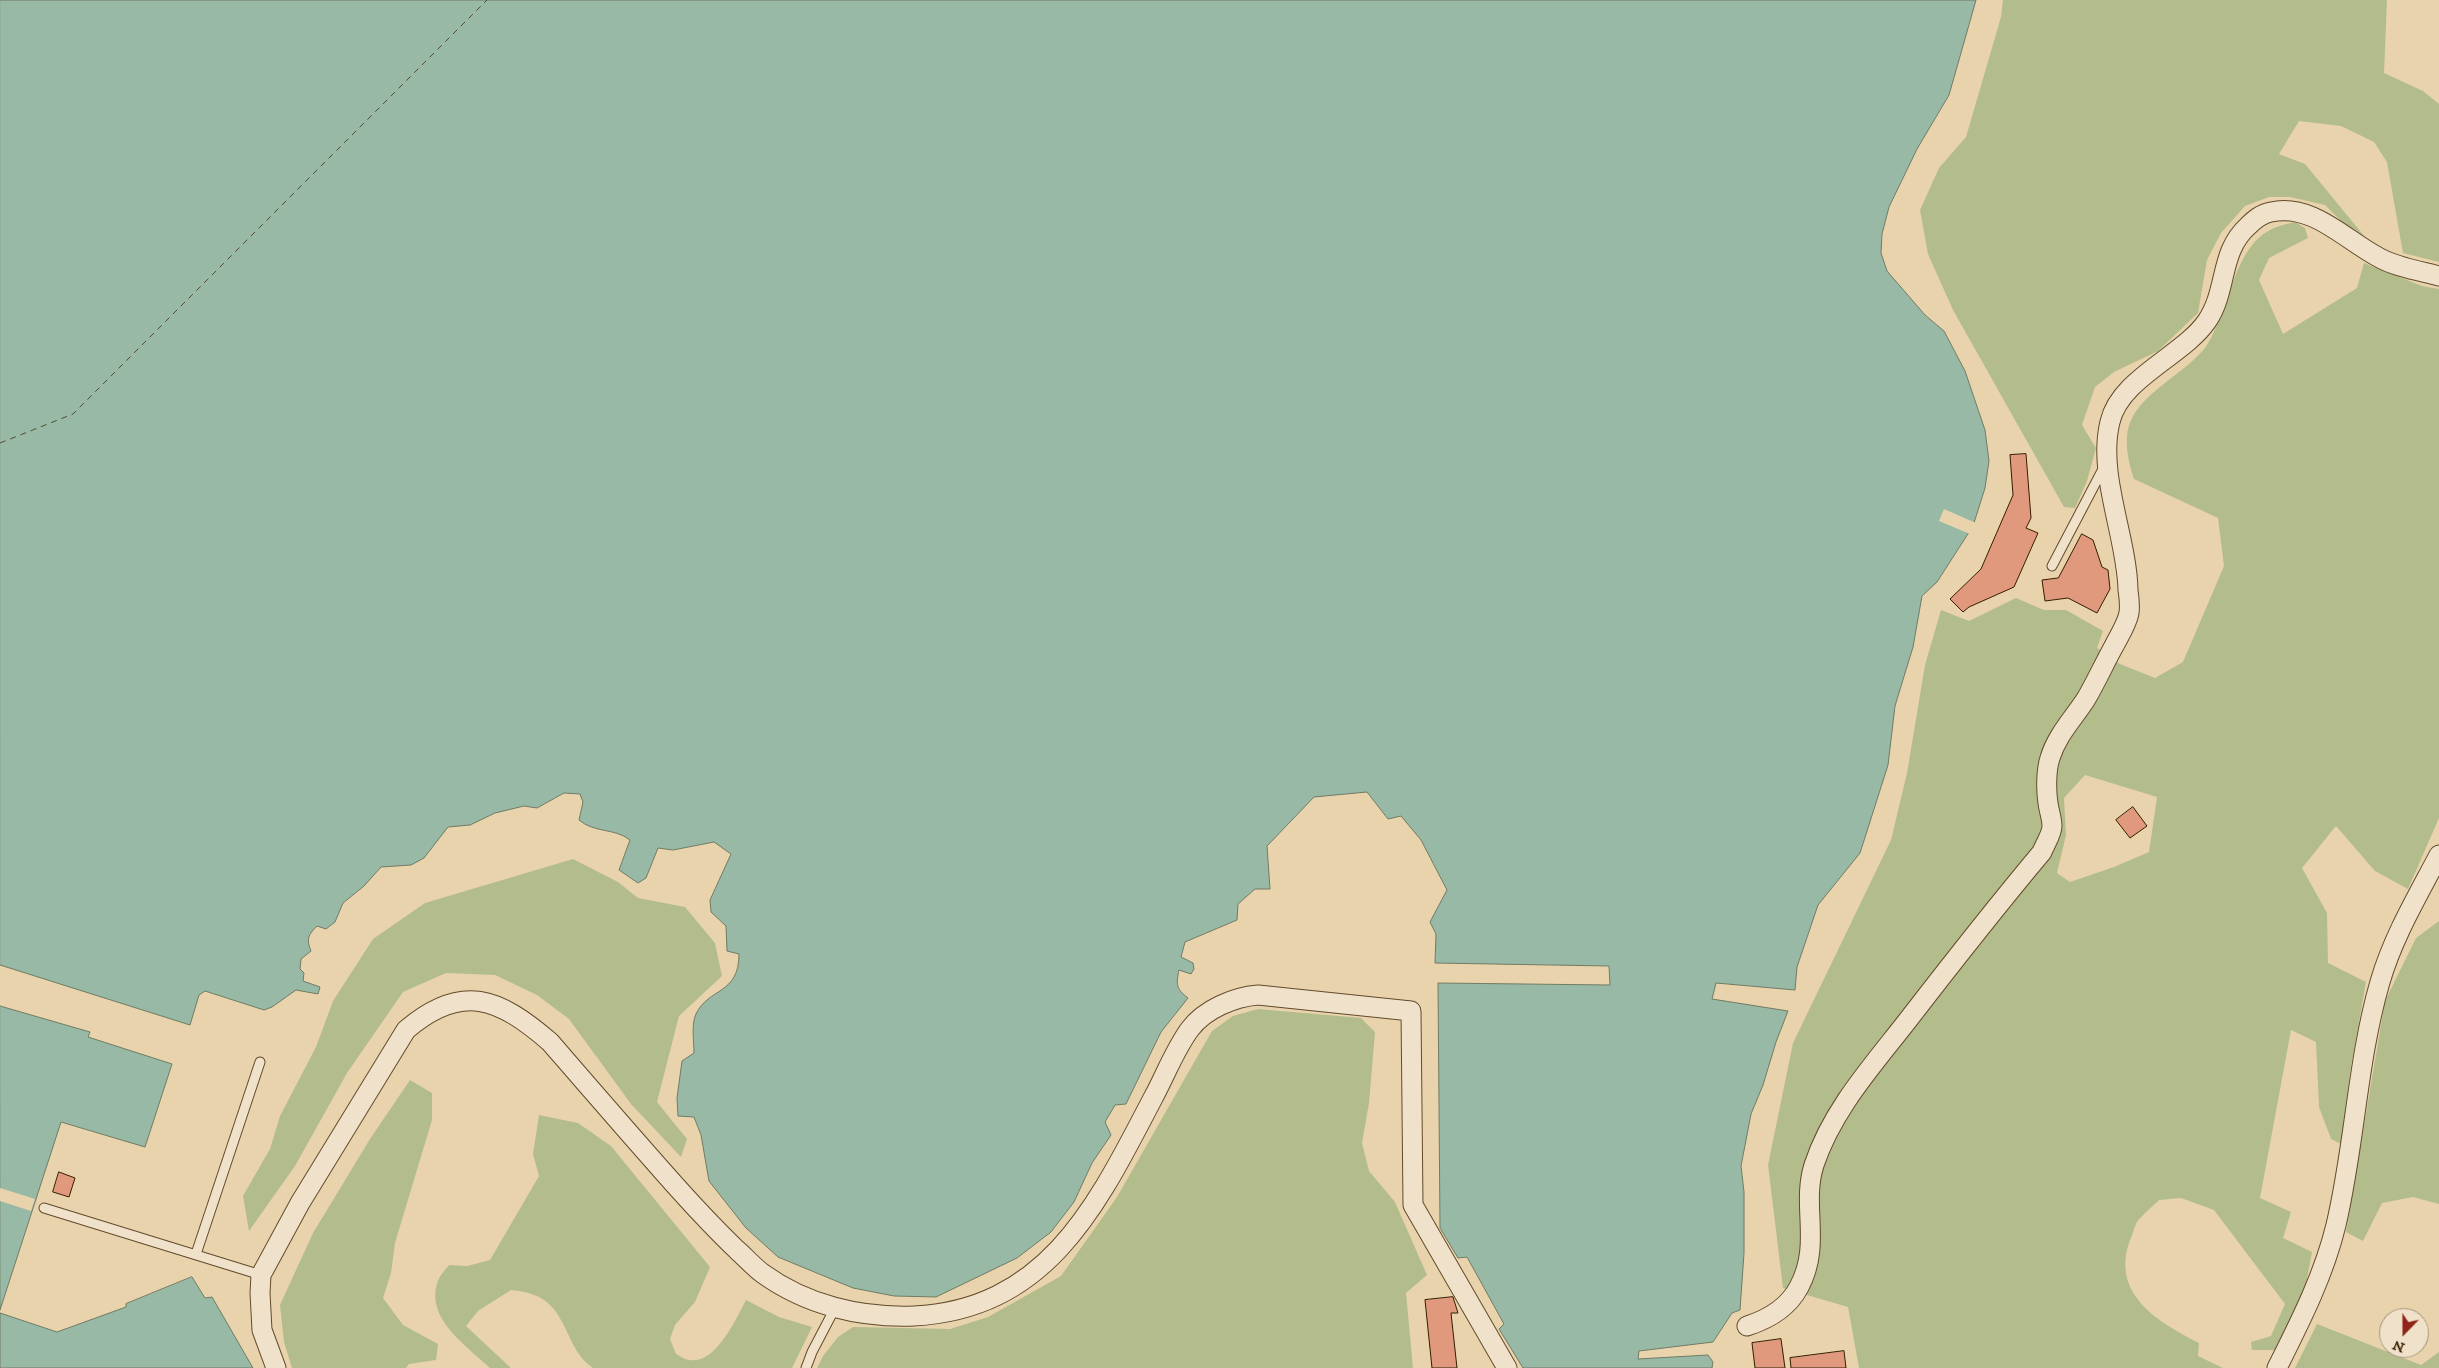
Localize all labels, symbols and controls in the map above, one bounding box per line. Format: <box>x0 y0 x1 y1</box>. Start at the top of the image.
north arrow <box>2379 1308 2429 1358</box>
text: N <box>2390 1335 2407 1356</box>

